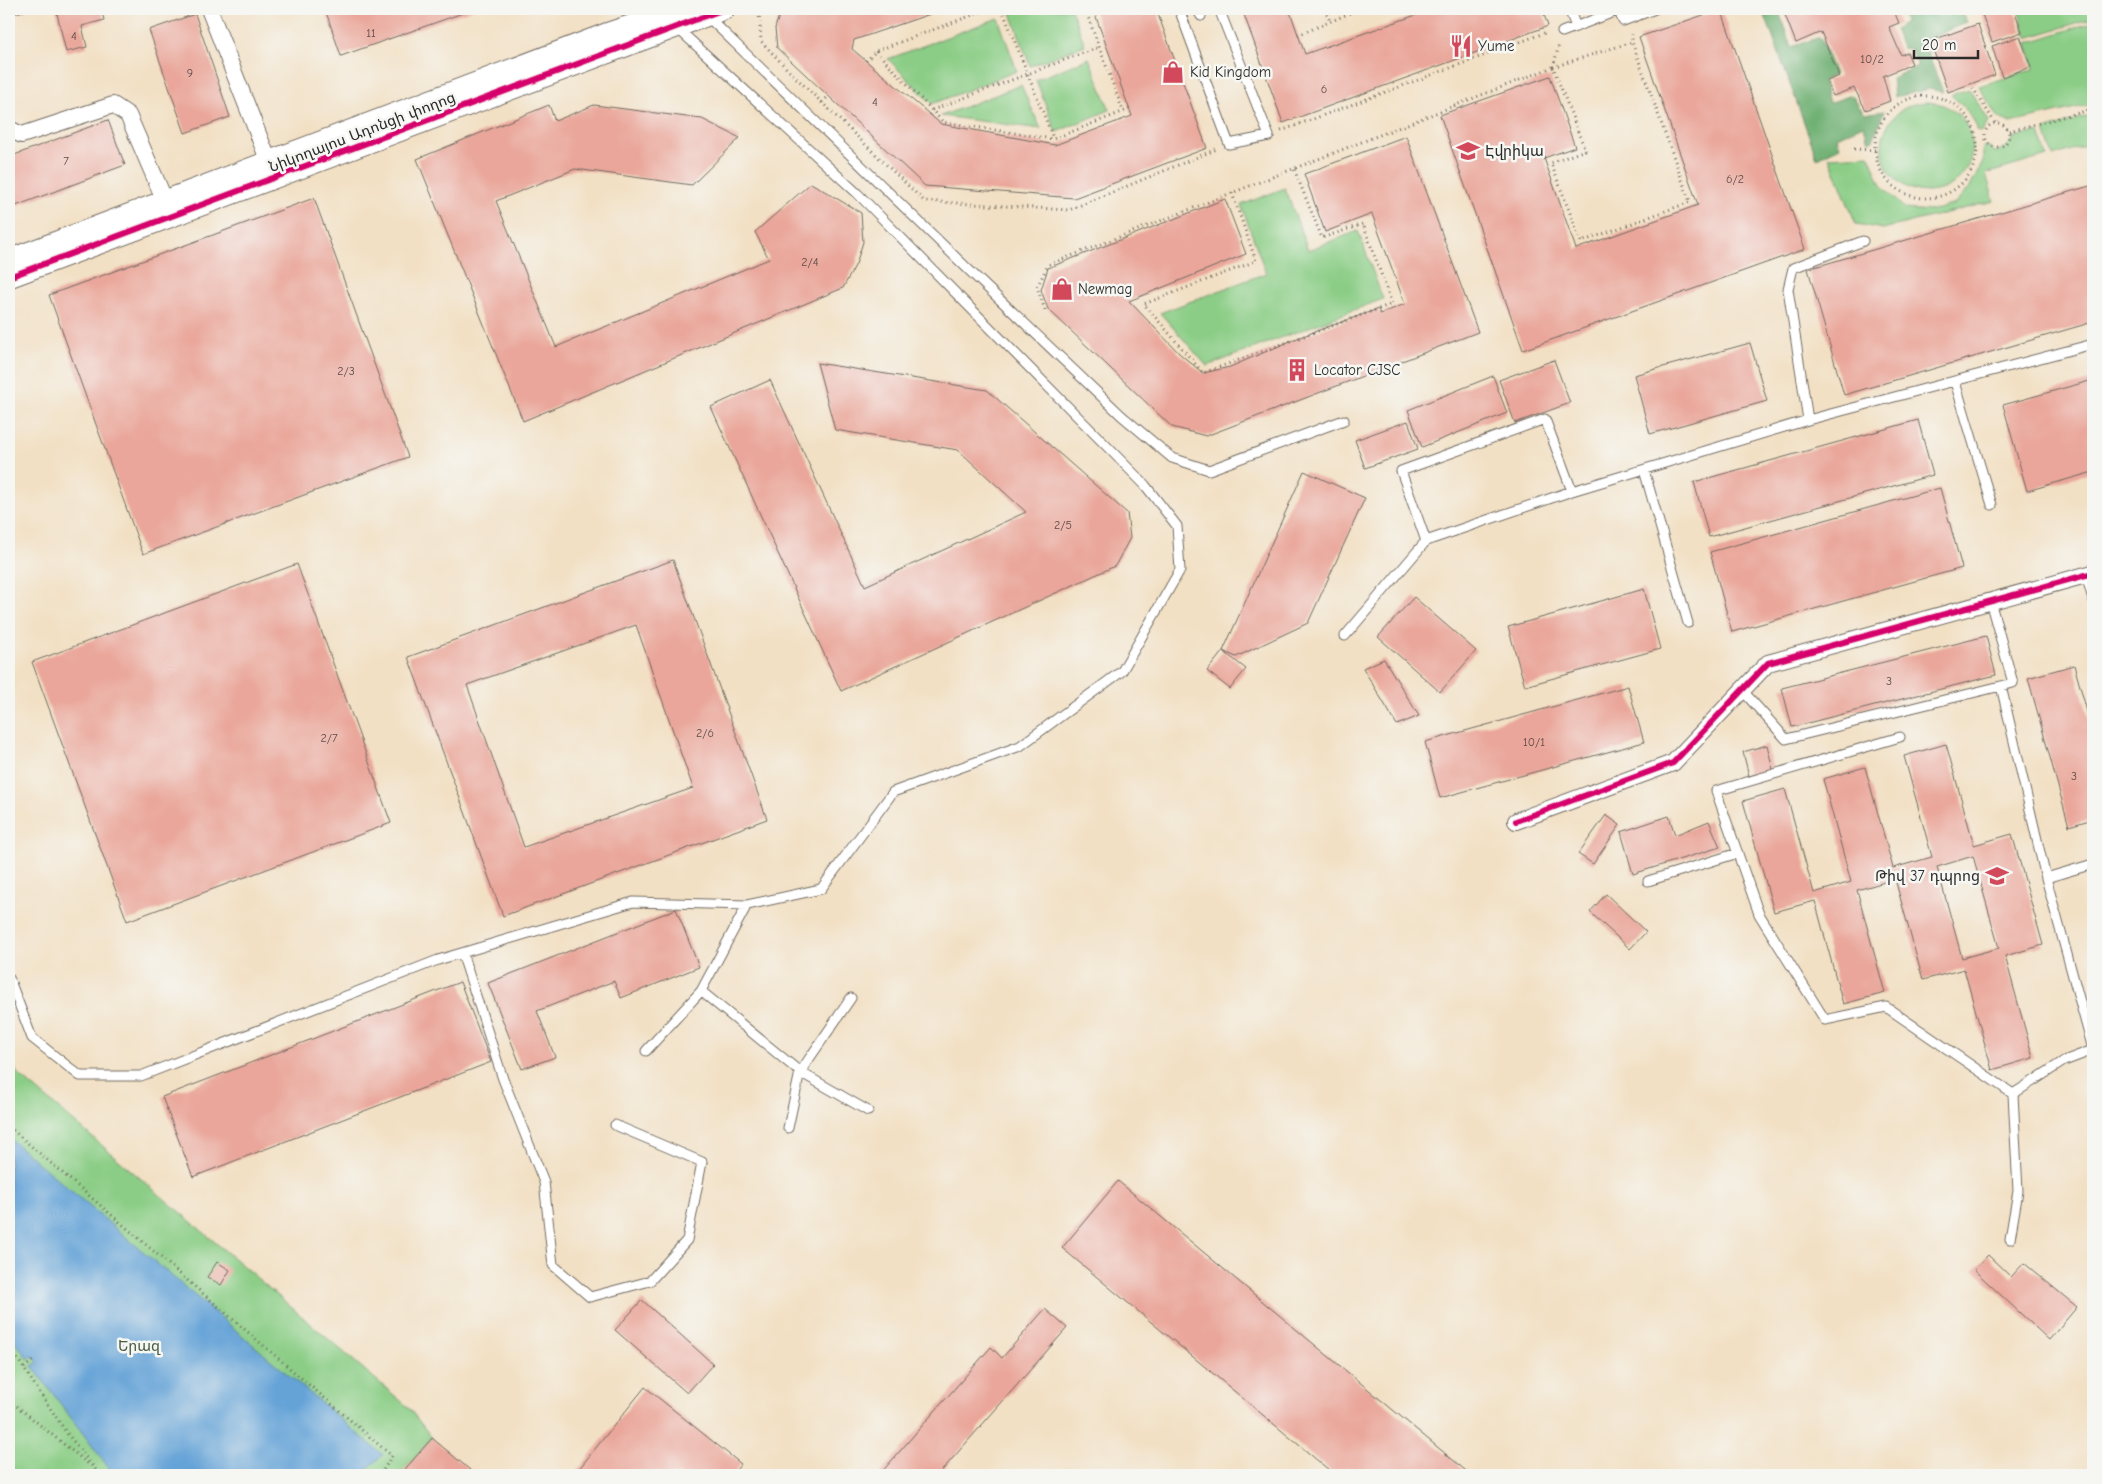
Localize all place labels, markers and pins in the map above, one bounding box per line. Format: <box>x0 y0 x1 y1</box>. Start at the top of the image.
restaurant icon: Yume <box>1448 33 1474 59</box>
place label: Yume <box>1478 37 1515 55</box>
shop icon: Kid Kingdom <box>1160 59 1186 85</box>
place label: Kid Kingdom <box>1190 63 1271 81</box>
school or university icon: Էվրիկա <box>1455 138 1481 164</box>
place label: Էվրիկա <box>1485 142 1544 160</box>
shop icon: Newmag <box>1049 276 1075 302</box>
place label: Newmag <box>1078 280 1132 298</box>
building icon: Locator CJSC <box>1284 357 1310 383</box>
place label: Locator CJSC <box>1314 361 1400 379</box>
school or university icon: Թիվ 37 դպրոց <box>1984 863 2010 889</box>
place label: Թիվ 37 դպրոց <box>1875 867 1980 885</box>

